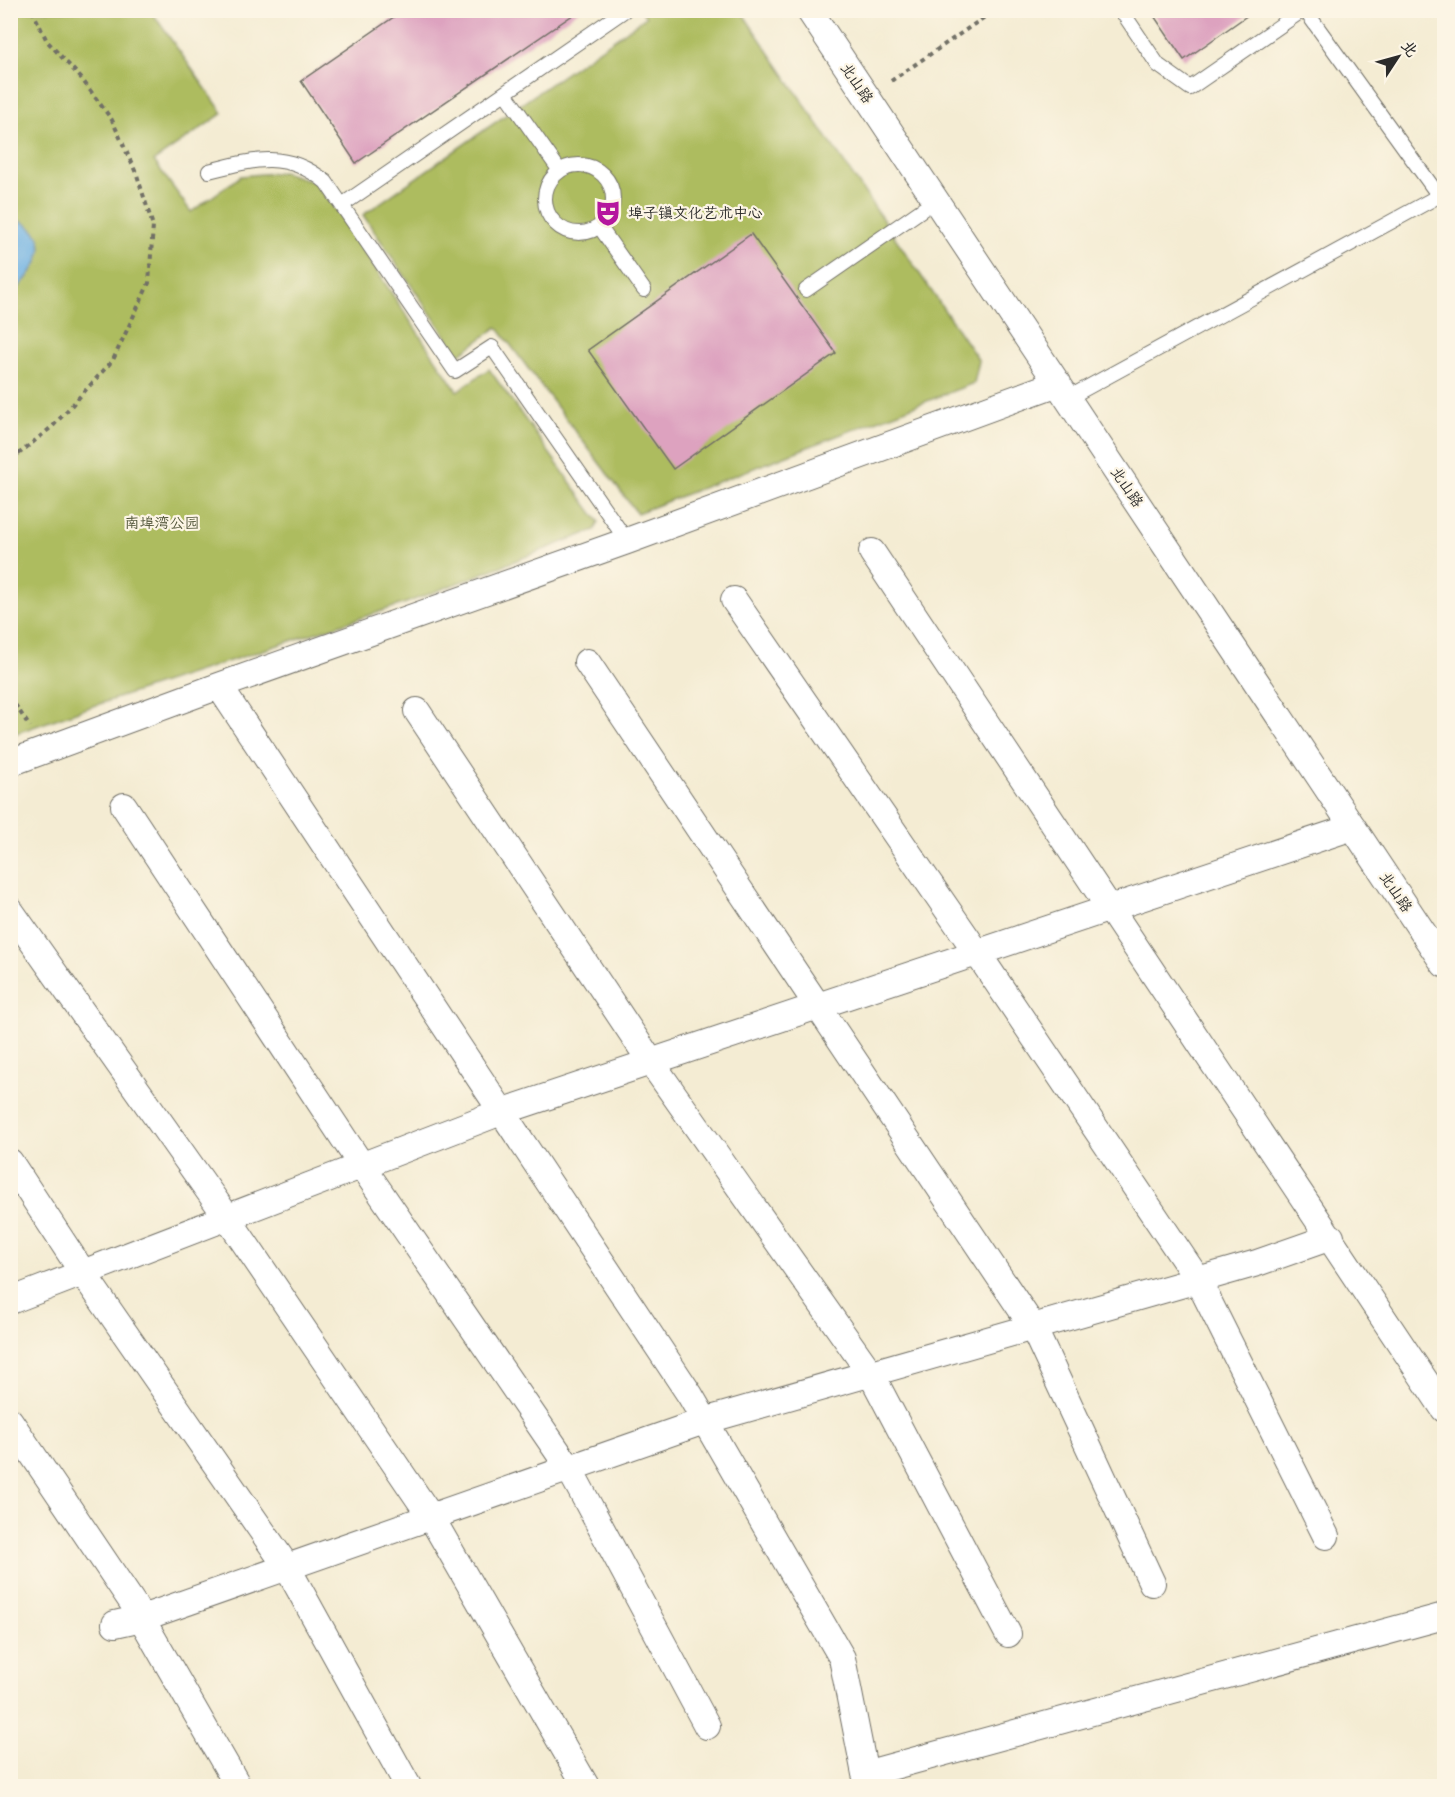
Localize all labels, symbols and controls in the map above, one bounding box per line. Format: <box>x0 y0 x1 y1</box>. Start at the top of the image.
north arrow <box>1368 27 1428 87</box>
text: 北 <box>1397 35 1424 61</box>
street label: 北山路 <box>837 58 879 107</box>
theatre icon: 埠子镇文化艺术中心 <box>593 198 623 228</box>
place label: 埠子镇文化艺术中心 <box>628 202 763 222</box>
street label: 北山路 <box>1107 462 1149 511</box>
park label: 南埠湾公园 <box>124 512 200 532</box>
street label: 北山路 <box>1376 867 1418 916</box>

